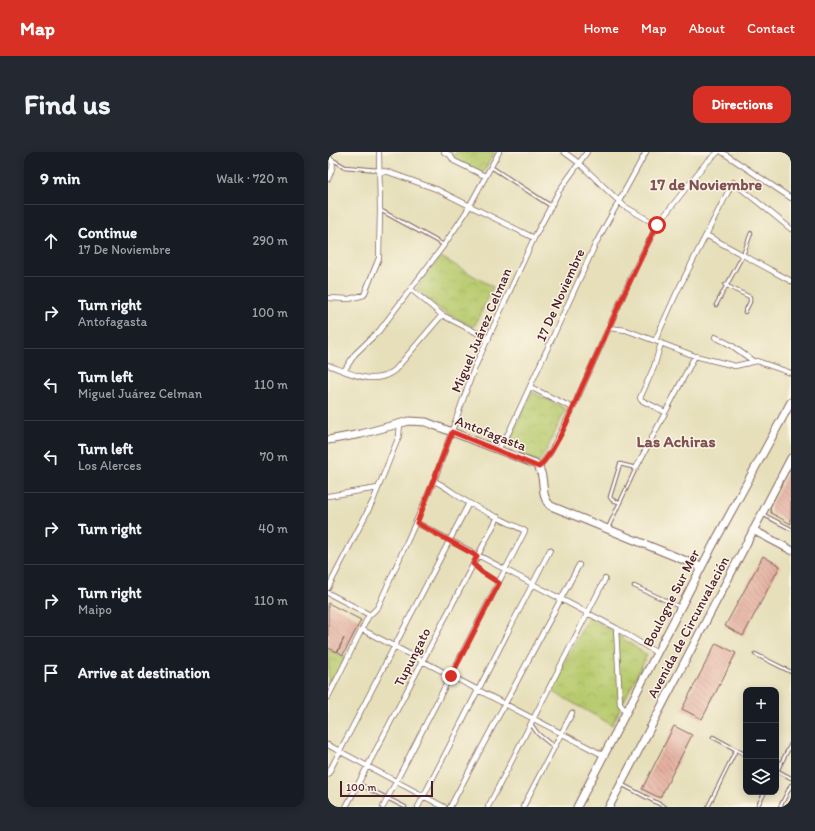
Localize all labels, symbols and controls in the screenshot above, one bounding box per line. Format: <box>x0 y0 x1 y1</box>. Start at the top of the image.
text: Map <box>20 17 55 40</box>
text: Home <box>584 20 619 37</box>
text: Map <box>641 20 667 37</box>
text: About <box>689 20 725 37</box>
text: Contact <box>747 20 795 37</box>
button: Directions <box>693 86 791 123</box>
text: Find us <box>24 87 111 121</box>
text: 9 min <box>40 168 80 188</box>
text: Walk · 720 m <box>216 171 288 186</box>
district label: 17 de Noviembre <box>650 175 763 194</box>
route start <box>648 216 666 234</box>
text: Continue <box>78 224 137 242</box>
icon: ahead <box>40 230 62 252</box>
text: 290 m <box>252 233 288 248</box>
text: 17 De Noviembre <box>78 242 171 257</box>
street label: 17 De Noviembre <box>532 246 589 344</box>
street label: Miguel Juárez Celman <box>448 265 515 395</box>
text: Turn right <box>78 296 142 314</box>
icon: right <box>40 302 62 324</box>
text: 100 m <box>252 305 288 320</box>
text: Antofagasta <box>78 314 147 329</box>
text: Turn left <box>78 368 133 386</box>
icon: left <box>40 374 62 396</box>
text: 110 m <box>254 377 288 392</box>
text: Miguel Juárez Celman <box>78 386 202 401</box>
street label: Antofagasta <box>453 412 529 455</box>
district label: Las Achiras <box>636 432 716 451</box>
text: Turn left <box>78 440 133 458</box>
icon: left <box>40 446 62 468</box>
text: 70 m <box>260 449 288 464</box>
text: Los Alerces <box>78 458 141 473</box>
icon: right <box>40 518 62 540</box>
text: Turn right <box>78 520 142 538</box>
text: 40 m <box>258 521 288 536</box>
street label: Boulogne Sur Mer <box>640 546 704 650</box>
street label: Avenida de Circunvalación <box>644 553 733 701</box>
text: Turn right <box>78 584 142 602</box>
icon: right <box>40 590 62 612</box>
text: 110 m <box>254 593 288 608</box>
text: Maipo <box>78 602 112 617</box>
street label: Tupungato <box>390 625 435 690</box>
icon: arrive <box>40 662 62 684</box>
text: Arrive at destination <box>78 664 210 682</box>
route end <box>442 667 460 685</box>
map controls <box>743 687 779 795</box>
button: + <box>743 687 779 723</box>
button: − <box>743 723 779 759</box>
button: layers <box>743 759 779 795</box>
scale bar <box>340 779 433 798</box>
text: 100 m <box>346 781 376 794</box>

